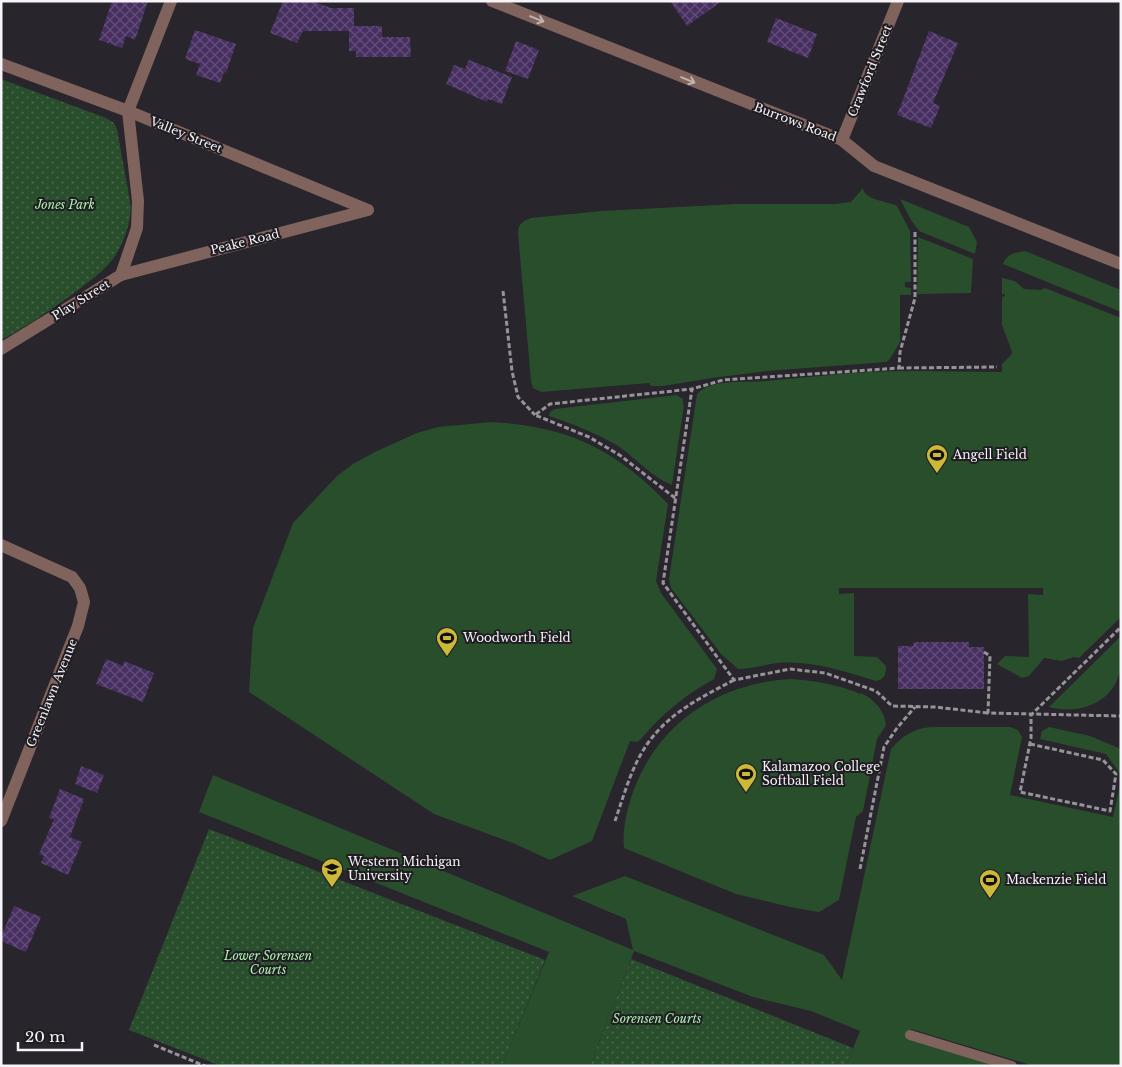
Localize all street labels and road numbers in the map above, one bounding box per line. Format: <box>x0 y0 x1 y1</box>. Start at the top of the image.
street label: Crawford Street <box>844 22 895 119</box>
street label: Burrows Road <box>752 99 839 144</box>
street label: Valley Street <box>147 113 225 156</box>
street label: Peake Road <box>209 226 281 257</box>
street label: Play Street <box>49 276 113 323</box>
street label: Greenlawn Avenue <box>23 636 80 749</box>

